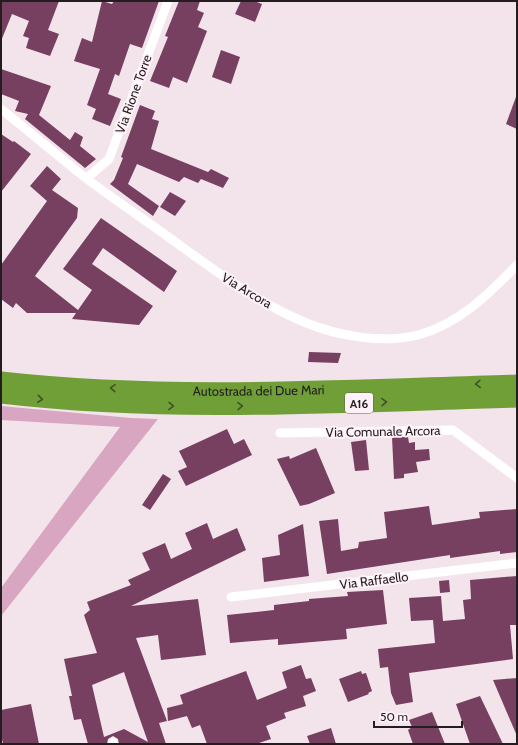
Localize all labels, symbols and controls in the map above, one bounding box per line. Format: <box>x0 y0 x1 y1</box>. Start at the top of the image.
street label: Via Rione Torre <box>111 52 155 136</box>
street label: Via Arcora <box>219 269 276 312</box>
one-way arrow <box>475 379 481 388</box>
street label: Autostrada dei Due Mari <box>193 381 325 399</box>
one-way arrow <box>110 384 116 393</box>
road number: A16 <box>345 393 373 413</box>
one-way arrow <box>37 395 43 404</box>
one-way arrow <box>381 398 387 407</box>
one-way arrow <box>168 402 174 410</box>
one-way arrow <box>237 402 243 410</box>
street label: Via Comunale Arcora <box>325 422 441 440</box>
street label: Via Raffaello <box>339 568 409 592</box>
scale bar <box>374 703 462 729</box>
text: 50 m <box>380 709 408 724</box>

